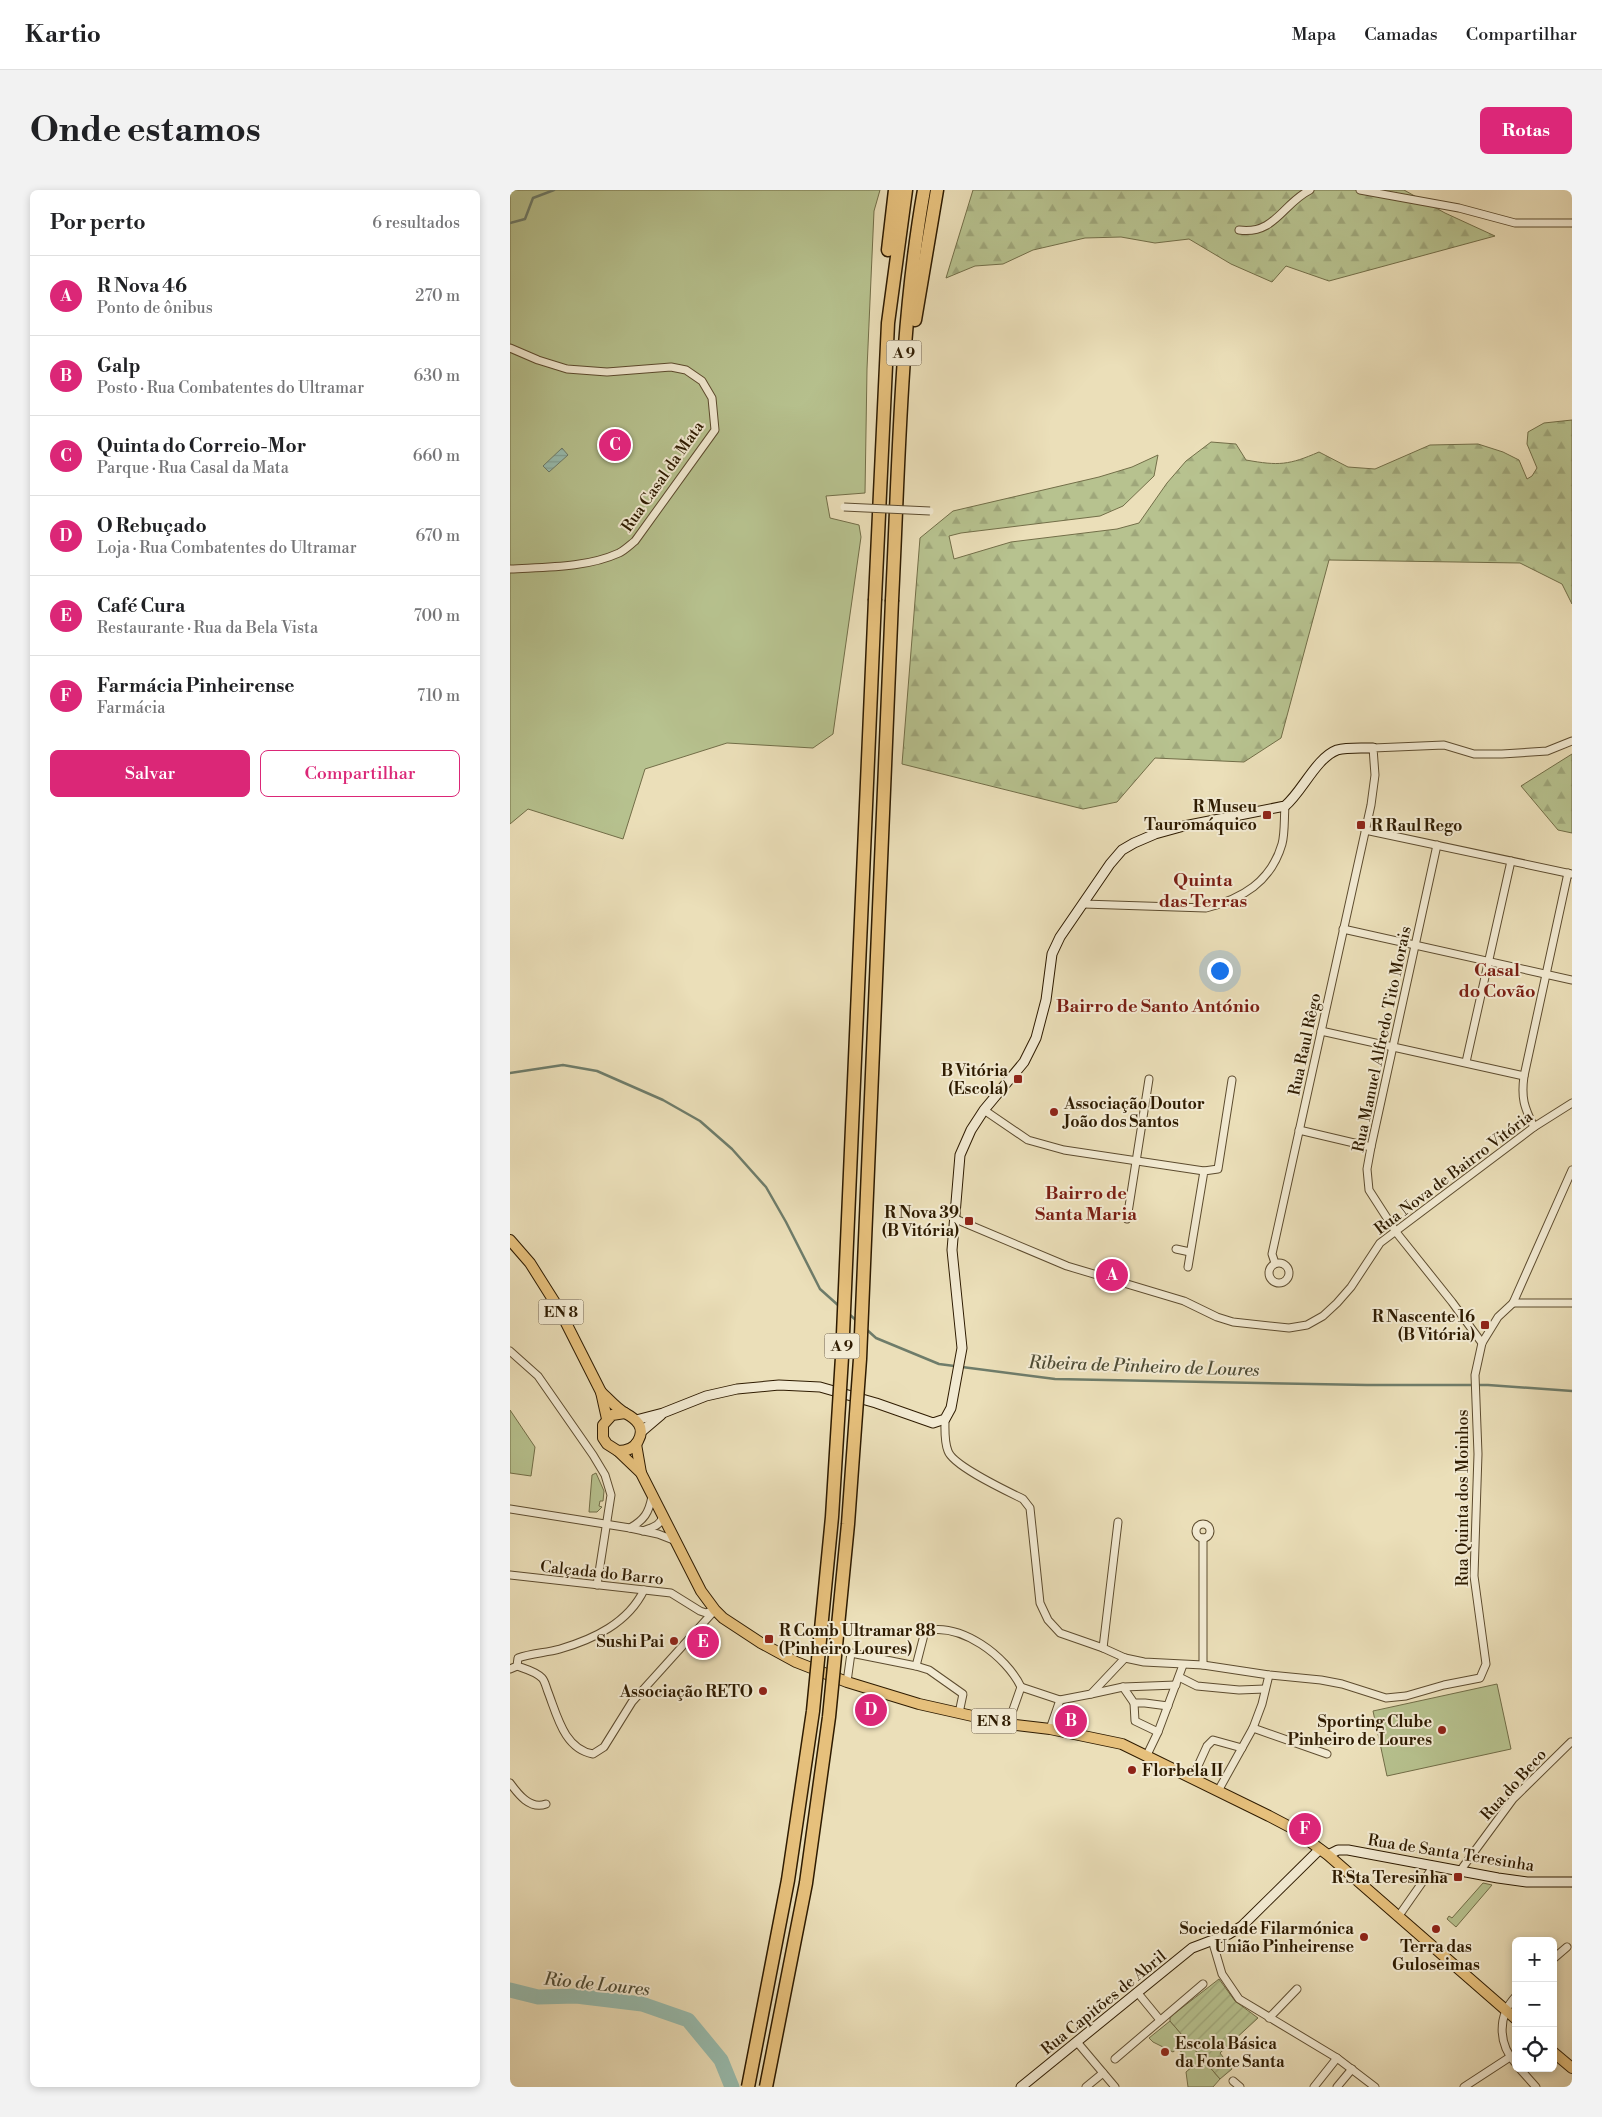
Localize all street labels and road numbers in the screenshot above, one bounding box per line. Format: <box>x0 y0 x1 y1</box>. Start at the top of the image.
road number: A 9 <box>886 340 922 366</box>
street label: Rua Casal da Mata <box>617 417 709 536</box>
street label: Rua Manuel Alfredo Tito Morais <box>1348 924 1416 1154</box>
street label: Rua Raul Rêgo <box>1284 991 1326 1097</box>
street label: Rua Nova de Bairro Vitória <box>1370 1106 1538 1239</box>
road number: EN 8 <box>538 1300 584 1324</box>
road number: A 9 <box>824 1334 860 1358</box>
street label: Rua Quinta dos Moinhos <box>1453 1409 1473 1587</box>
street label: Calçada do Barro <box>539 1557 665 1589</box>
road number: EN 8 <box>972 1708 1016 1734</box>
street label: Rua do Beco <box>1476 1745 1551 1825</box>
street label: Rua de Santa Teresinha <box>1366 1830 1536 1876</box>
street label: Rua Capitões de Abril <box>1037 1946 1170 2059</box>

